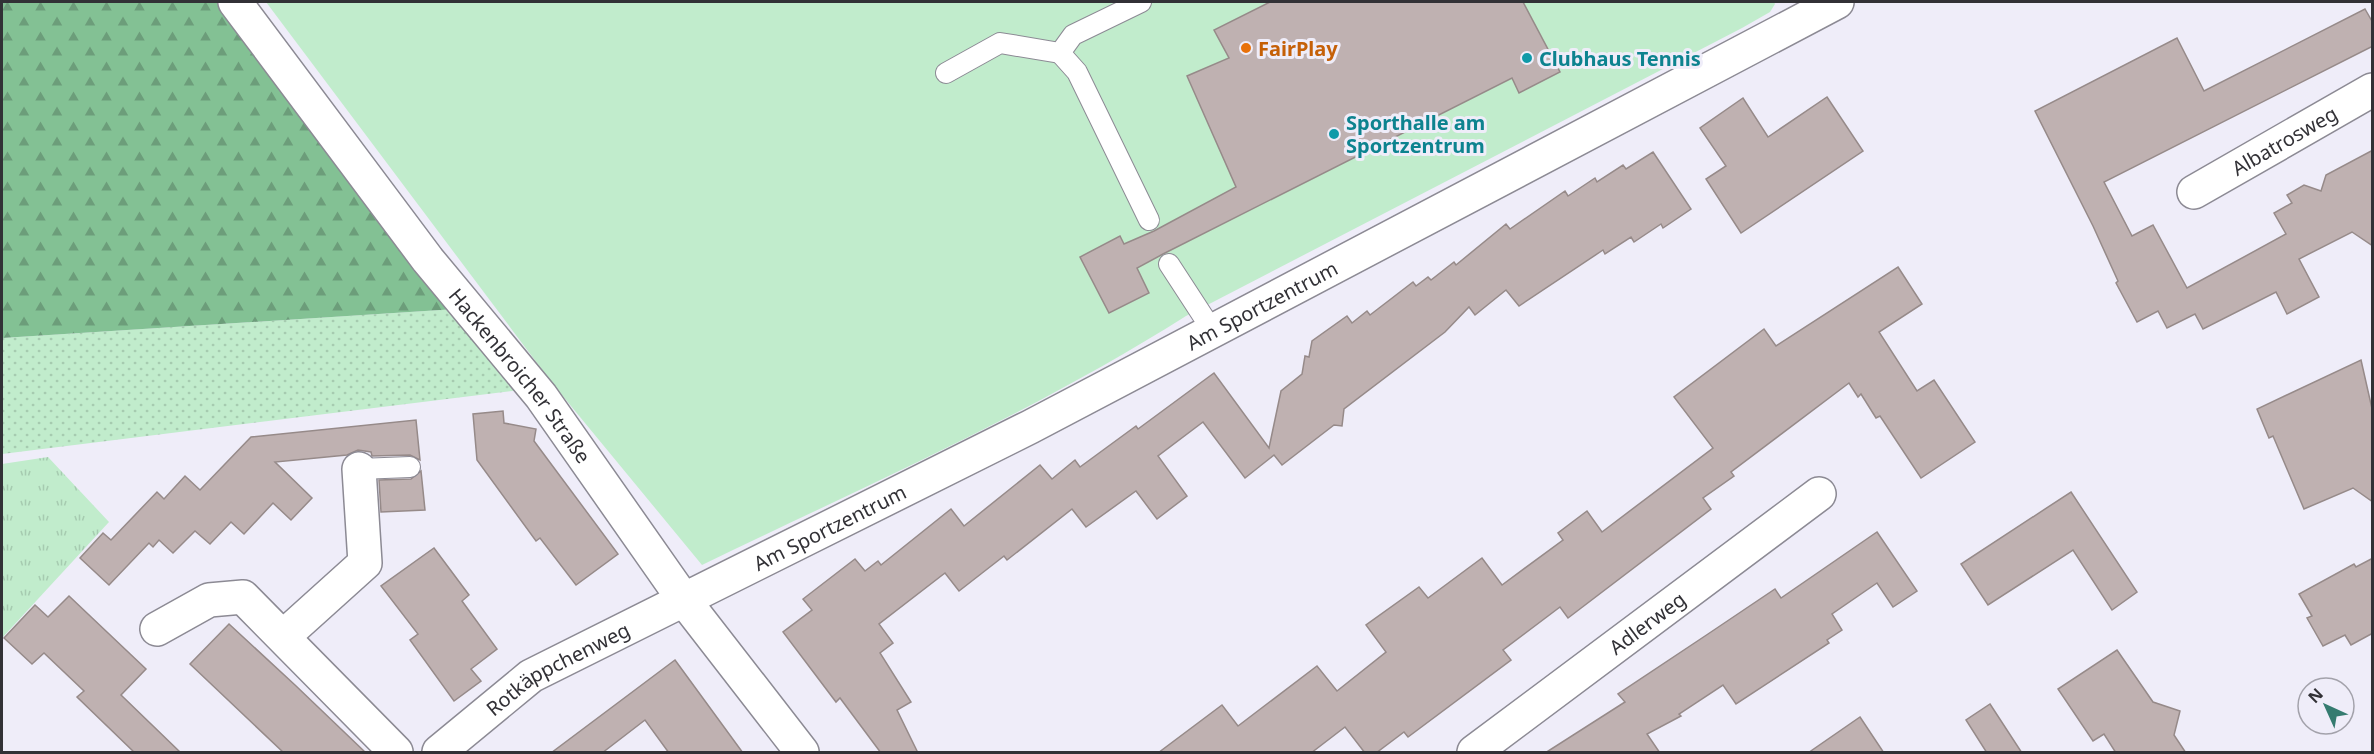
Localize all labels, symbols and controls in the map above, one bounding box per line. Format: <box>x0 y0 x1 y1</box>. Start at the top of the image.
place label: FairPlay <box>1258 35 1338 62</box>
marker: FairPlay <box>1239 41 1253 55</box>
place label: Clubhaus Tennis <box>1539 45 1701 72</box>
marker: Clubhaus Tennis <box>1520 51 1534 65</box>
street label: Albatrosweg <box>2226 99 2342 181</box>
place label: Sporthalle am Sportzentrum <box>1346 109 1485 159</box>
marker: Sporthalle am Sportzentrum <box>1327 127 1341 141</box>
street label: Am Sportzentrum <box>1182 254 1342 356</box>
street label: Hackenbroicher Straße <box>443 282 597 468</box>
street label: Am Sportzentrum <box>749 478 910 576</box>
street label: Adlerweg <box>1603 585 1691 660</box>
street label: Rotkäppchenweg <box>480 616 634 721</box>
north arrow <box>2296 676 2356 736</box>
text: N <box>2303 683 2328 708</box>

